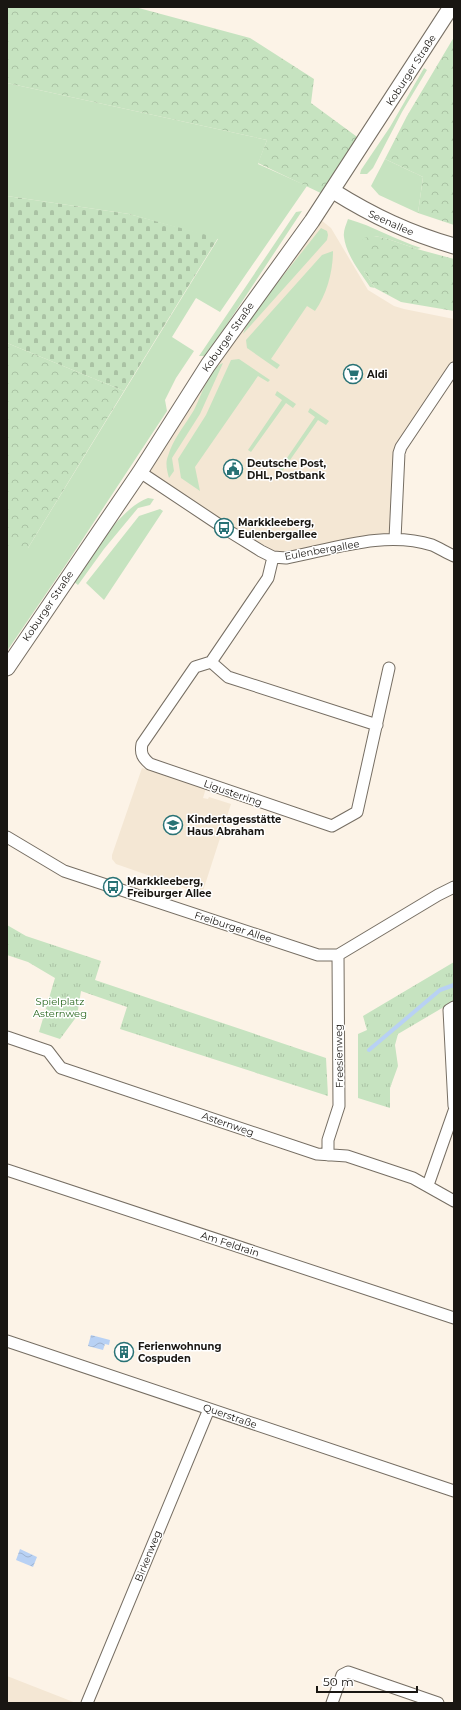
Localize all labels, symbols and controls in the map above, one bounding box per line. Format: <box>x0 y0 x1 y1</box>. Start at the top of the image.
street label: Koburger Straße <box>383 32 439 108</box>
street label: Seenallee <box>366 207 416 239</box>
street label: Koburger Straße <box>199 299 257 375</box>
supermarket icon: Aldi <box>342 363 364 385</box>
place label: Aldi <box>366 368 388 381</box>
place label: Deutsche Post, DHL, Postbank <box>247 457 327 482</box>
public building icon: Deutsche Post, DHL, Postbank <box>222 458 244 480</box>
place label: Markkleeberg, Eulenbergallee <box>238 516 317 541</box>
bus stop icon: Markkleeberg, Eulenbergallee <box>213 517 235 539</box>
street label: Eulenbergallee <box>284 537 360 563</box>
street label: Koburger Straße <box>20 568 76 644</box>
street label: Ligusterring <box>202 777 264 809</box>
place label: Kindertagesstätte Haus Abraham <box>187 813 281 838</box>
school or university icon: Kindertagesstätte Haus Abraham <box>162 814 184 836</box>
place label: Markkleeberg, Freiburger Allee <box>127 875 212 900</box>
bus stop icon: Markkleeberg, Freiburger Allee <box>102 876 124 898</box>
street label: Freiburger Allee <box>193 908 273 946</box>
park label: Spielplatz Asternweg <box>33 995 87 1020</box>
street label: Freesienweg <box>332 1024 346 1088</box>
street label: Asternweg <box>200 1109 256 1139</box>
street label: Am Feldrain <box>199 1228 261 1260</box>
place label: Ferienwohnung Cospuden <box>138 1340 221 1365</box>
building icon: Ferienwohnung Cospuden <box>113 1341 135 1363</box>
street label: Querstraße <box>201 1401 259 1431</box>
street label: Birkenweg <box>132 1528 164 1584</box>
scale bar <box>317 1668 417 1694</box>
text: 50 m <box>323 1674 354 1689</box>

